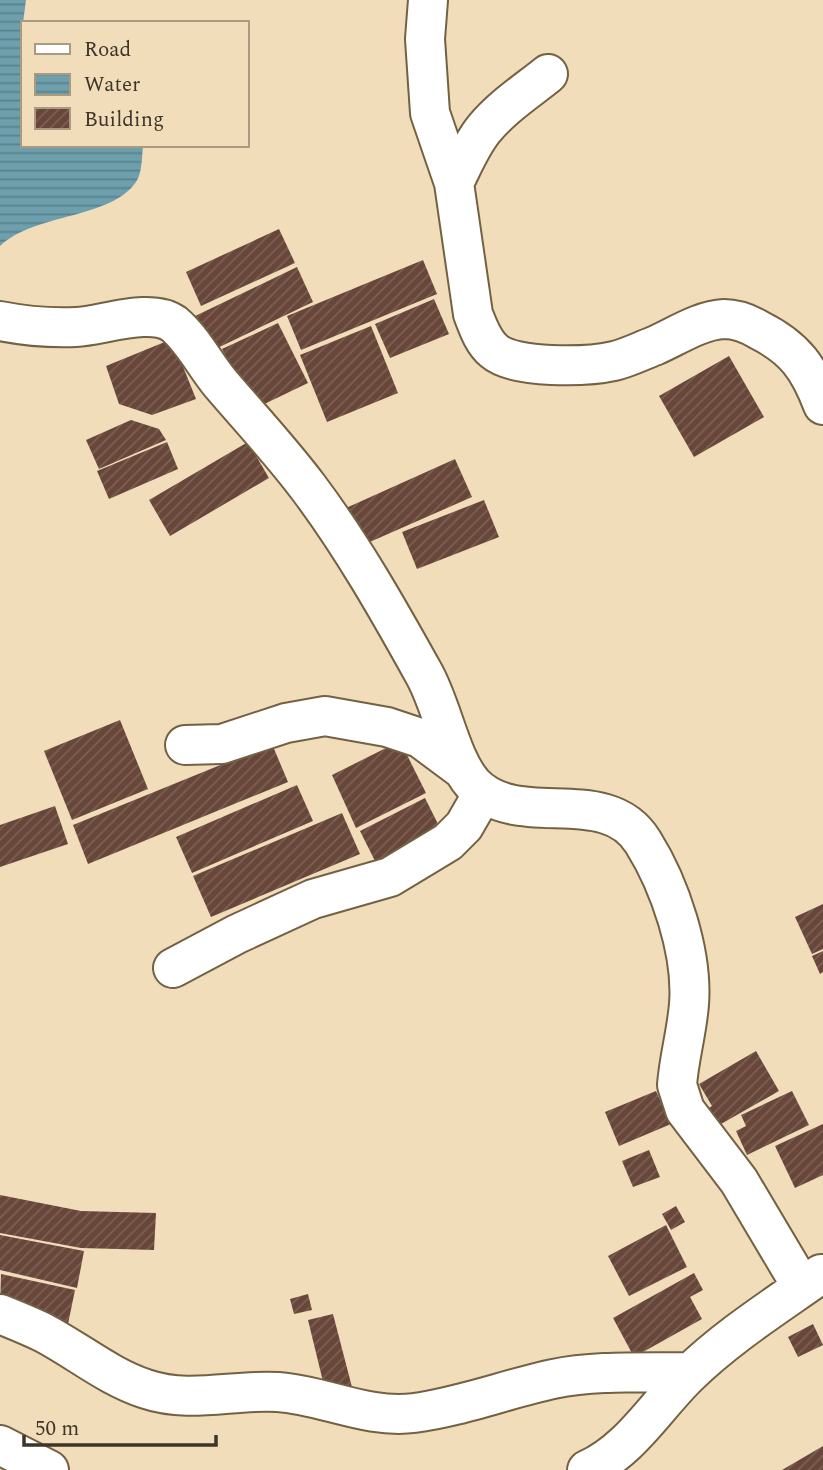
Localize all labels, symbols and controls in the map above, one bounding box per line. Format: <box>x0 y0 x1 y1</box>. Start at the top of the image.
legend <box>21 21 248 147</box>
text: Road <box>84 34 131 66</box>
text: Water <box>84 69 140 101</box>
text: Building <box>84 104 164 136</box>
scale bar <box>24 1404 217 1448</box>
text: 50 m <box>35 1413 79 1445</box>

